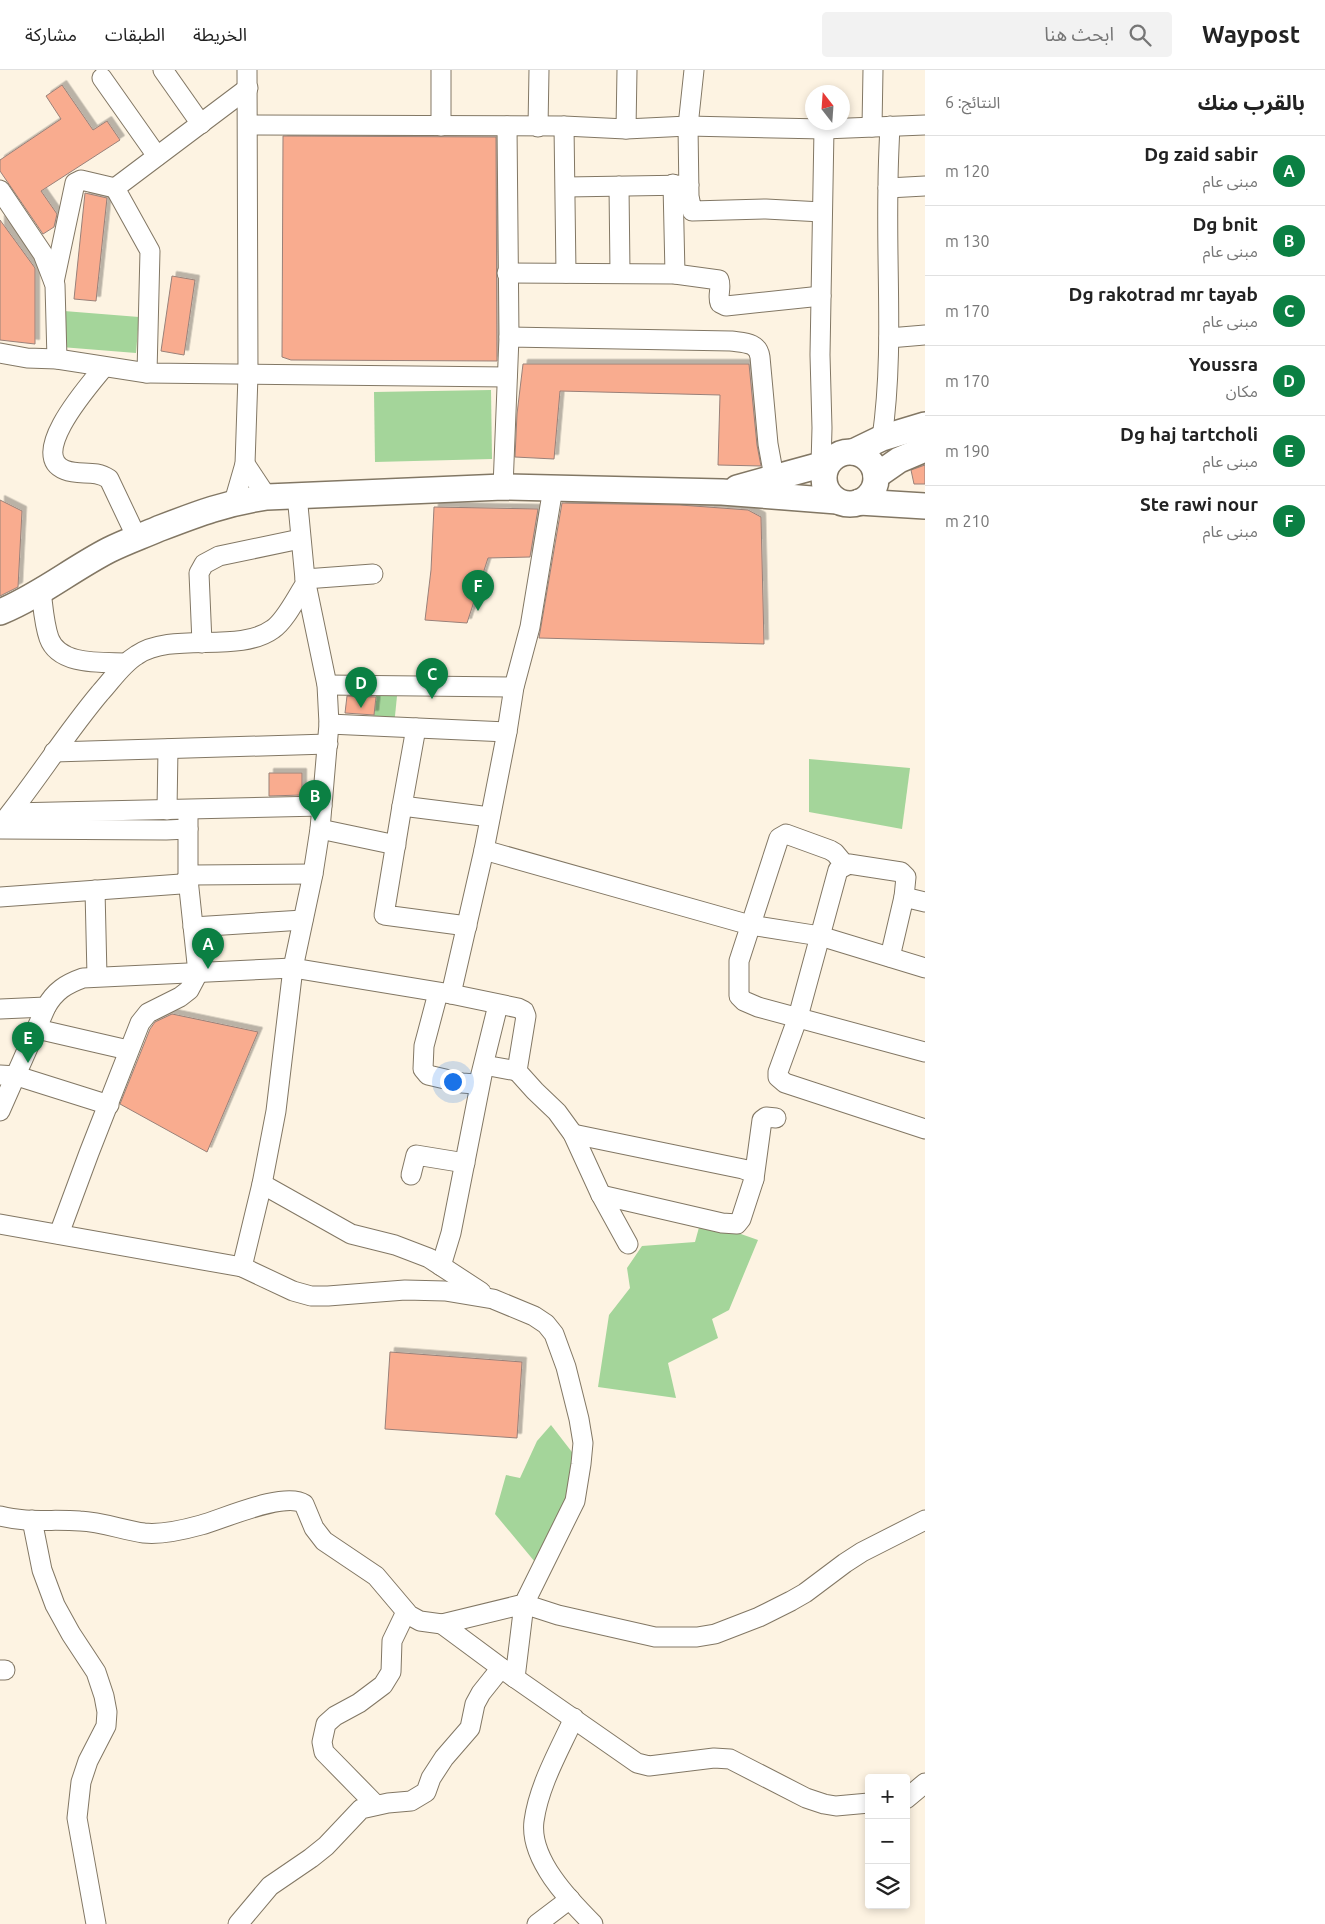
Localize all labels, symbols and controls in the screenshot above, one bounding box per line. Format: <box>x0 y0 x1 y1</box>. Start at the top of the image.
search box <box>822 12 1172 57</box>
icon: search <box>1126 21 1154 49</box>
text: Waypost <box>1202 21 1300 48</box>
text: ابحث هنا <box>1044 23 1114 45</box>
text: مشاركة <box>25 24 77 44</box>
text: الطبقات <box>105 24 165 44</box>
text: الخريطة <box>193 24 247 44</box>
north arrow <box>805 85 850 130</box>
text: بالقرب منك <box>1198 90 1305 114</box>
text: النتائج: 6 <box>945 93 1000 111</box>
text: Dg zaid sabir <box>1144 143 1258 165</box>
text: 120 m <box>945 162 990 180</box>
text: A <box>1283 162 1295 180</box>
text: مبنى عام <box>1203 172 1258 190</box>
text: Dg bnit <box>1192 213 1258 235</box>
text: 130 m <box>945 232 990 250</box>
text: B <box>1284 232 1294 250</box>
text: مبنى عام <box>1203 242 1258 260</box>
text: Dg rakotrad mr tayab <box>1069 283 1258 305</box>
text: 170 m <box>945 302 990 320</box>
text: C <box>1284 302 1294 320</box>
text: مبنى عام <box>1203 312 1258 330</box>
text: Youssra <box>1189 353 1258 375</box>
text: 170 m <box>945 372 990 390</box>
text: D <box>1283 372 1295 390</box>
text: مكان <box>1226 382 1258 400</box>
text: Dg haj tartcholi <box>1120 423 1258 445</box>
text: 190 m <box>945 442 990 460</box>
text: E <box>1284 442 1294 460</box>
text: مبنى عام <box>1203 452 1258 470</box>
text: Ste rawi nour <box>1140 493 1258 515</box>
text: 210 m <box>945 512 990 530</box>
text: F <box>1285 512 1294 530</box>
text: مبنى عام <box>1203 522 1258 540</box>
pin: F <box>462 570 494 611</box>
pin: C <box>416 658 448 699</box>
pin: D <box>345 667 377 708</box>
pin: B <box>299 780 331 821</box>
pin: A <box>192 928 224 969</box>
pin: E <box>12 1022 44 1063</box>
your location <box>440 1069 466 1095</box>
map controls <box>865 1774 910 1909</box>
button: + <box>865 1774 910 1819</box>
button: − <box>865 1819 910 1864</box>
button: layers <box>865 1864 910 1909</box>

